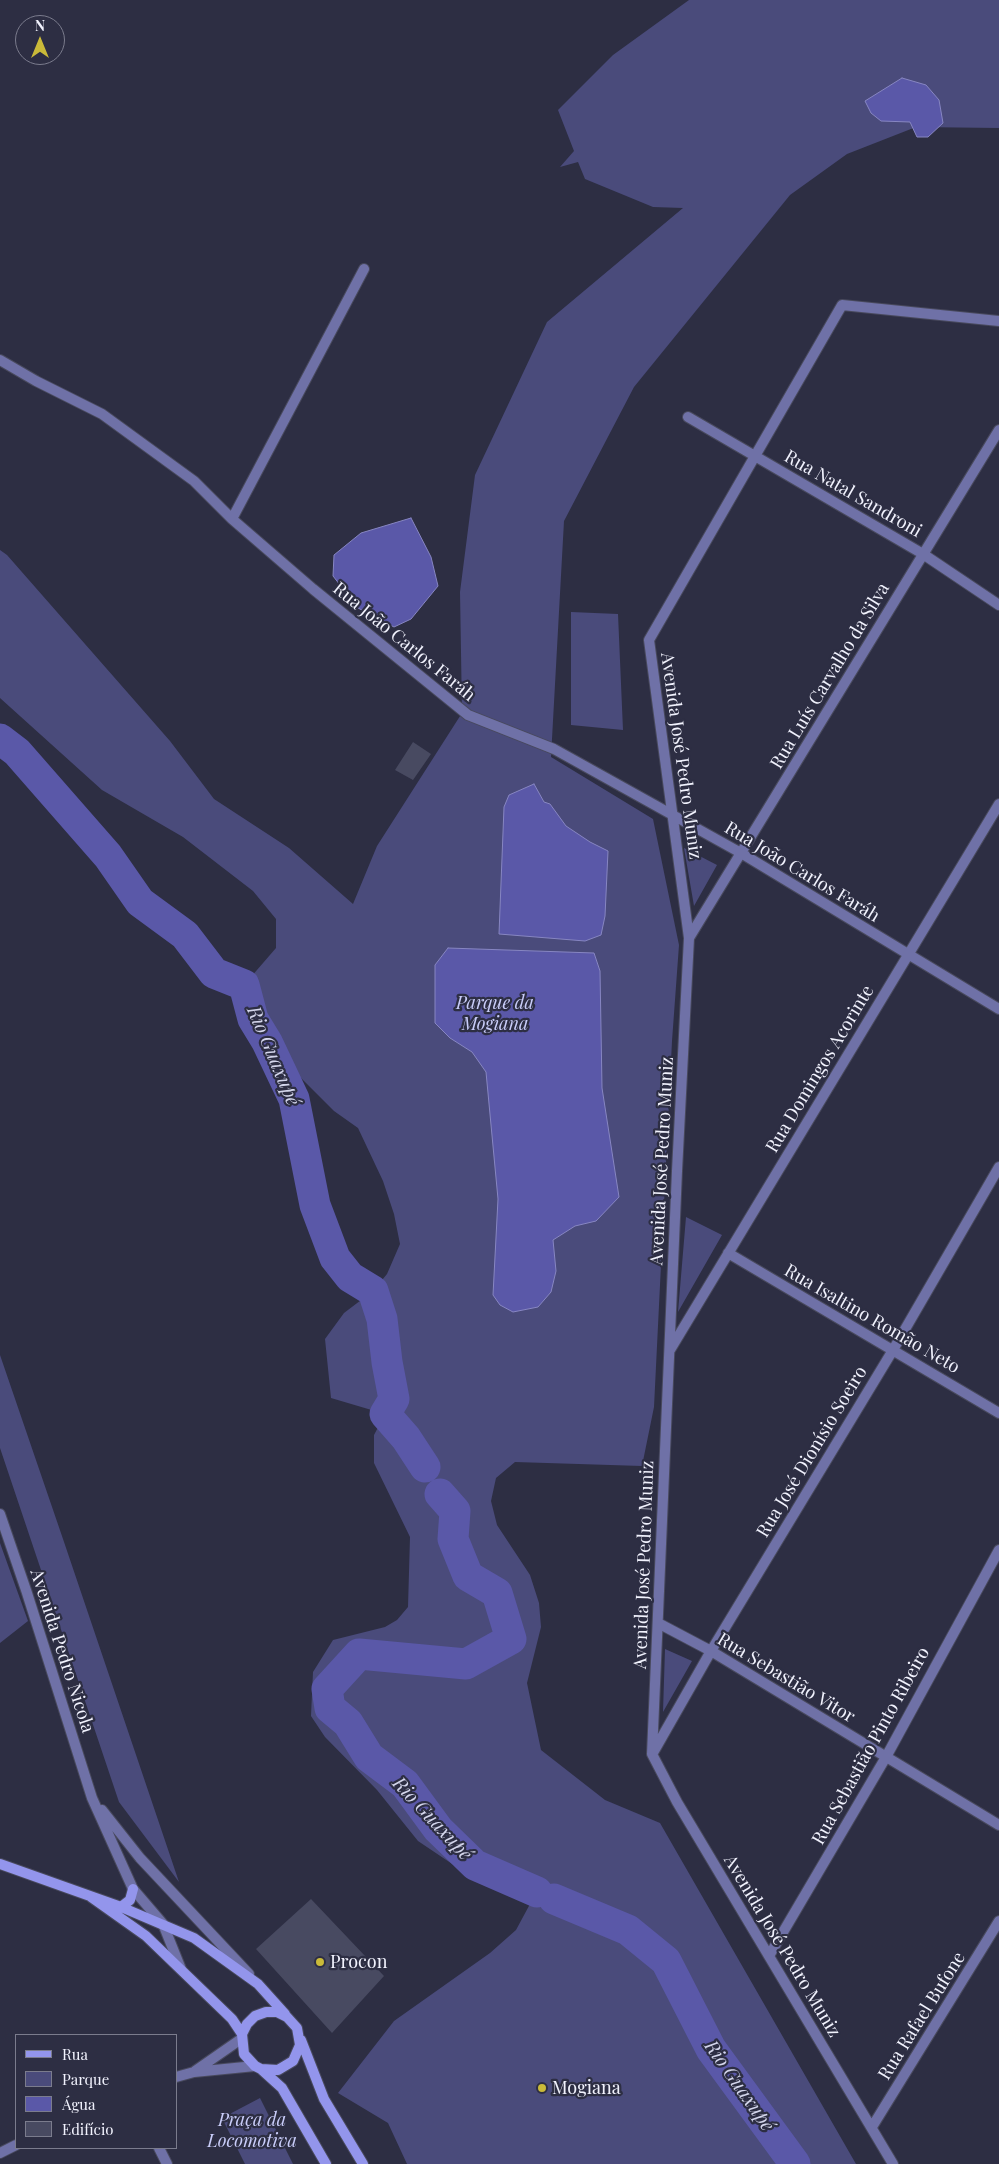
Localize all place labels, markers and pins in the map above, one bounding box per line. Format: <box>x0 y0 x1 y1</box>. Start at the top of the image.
place label: Procon <box>330 1951 387 1973</box>
marker: Procon <box>314 1956 326 1968</box>
place label: Mogiana <box>552 2077 621 2099</box>
marker: Mogiana <box>536 2082 548 2094</box>

